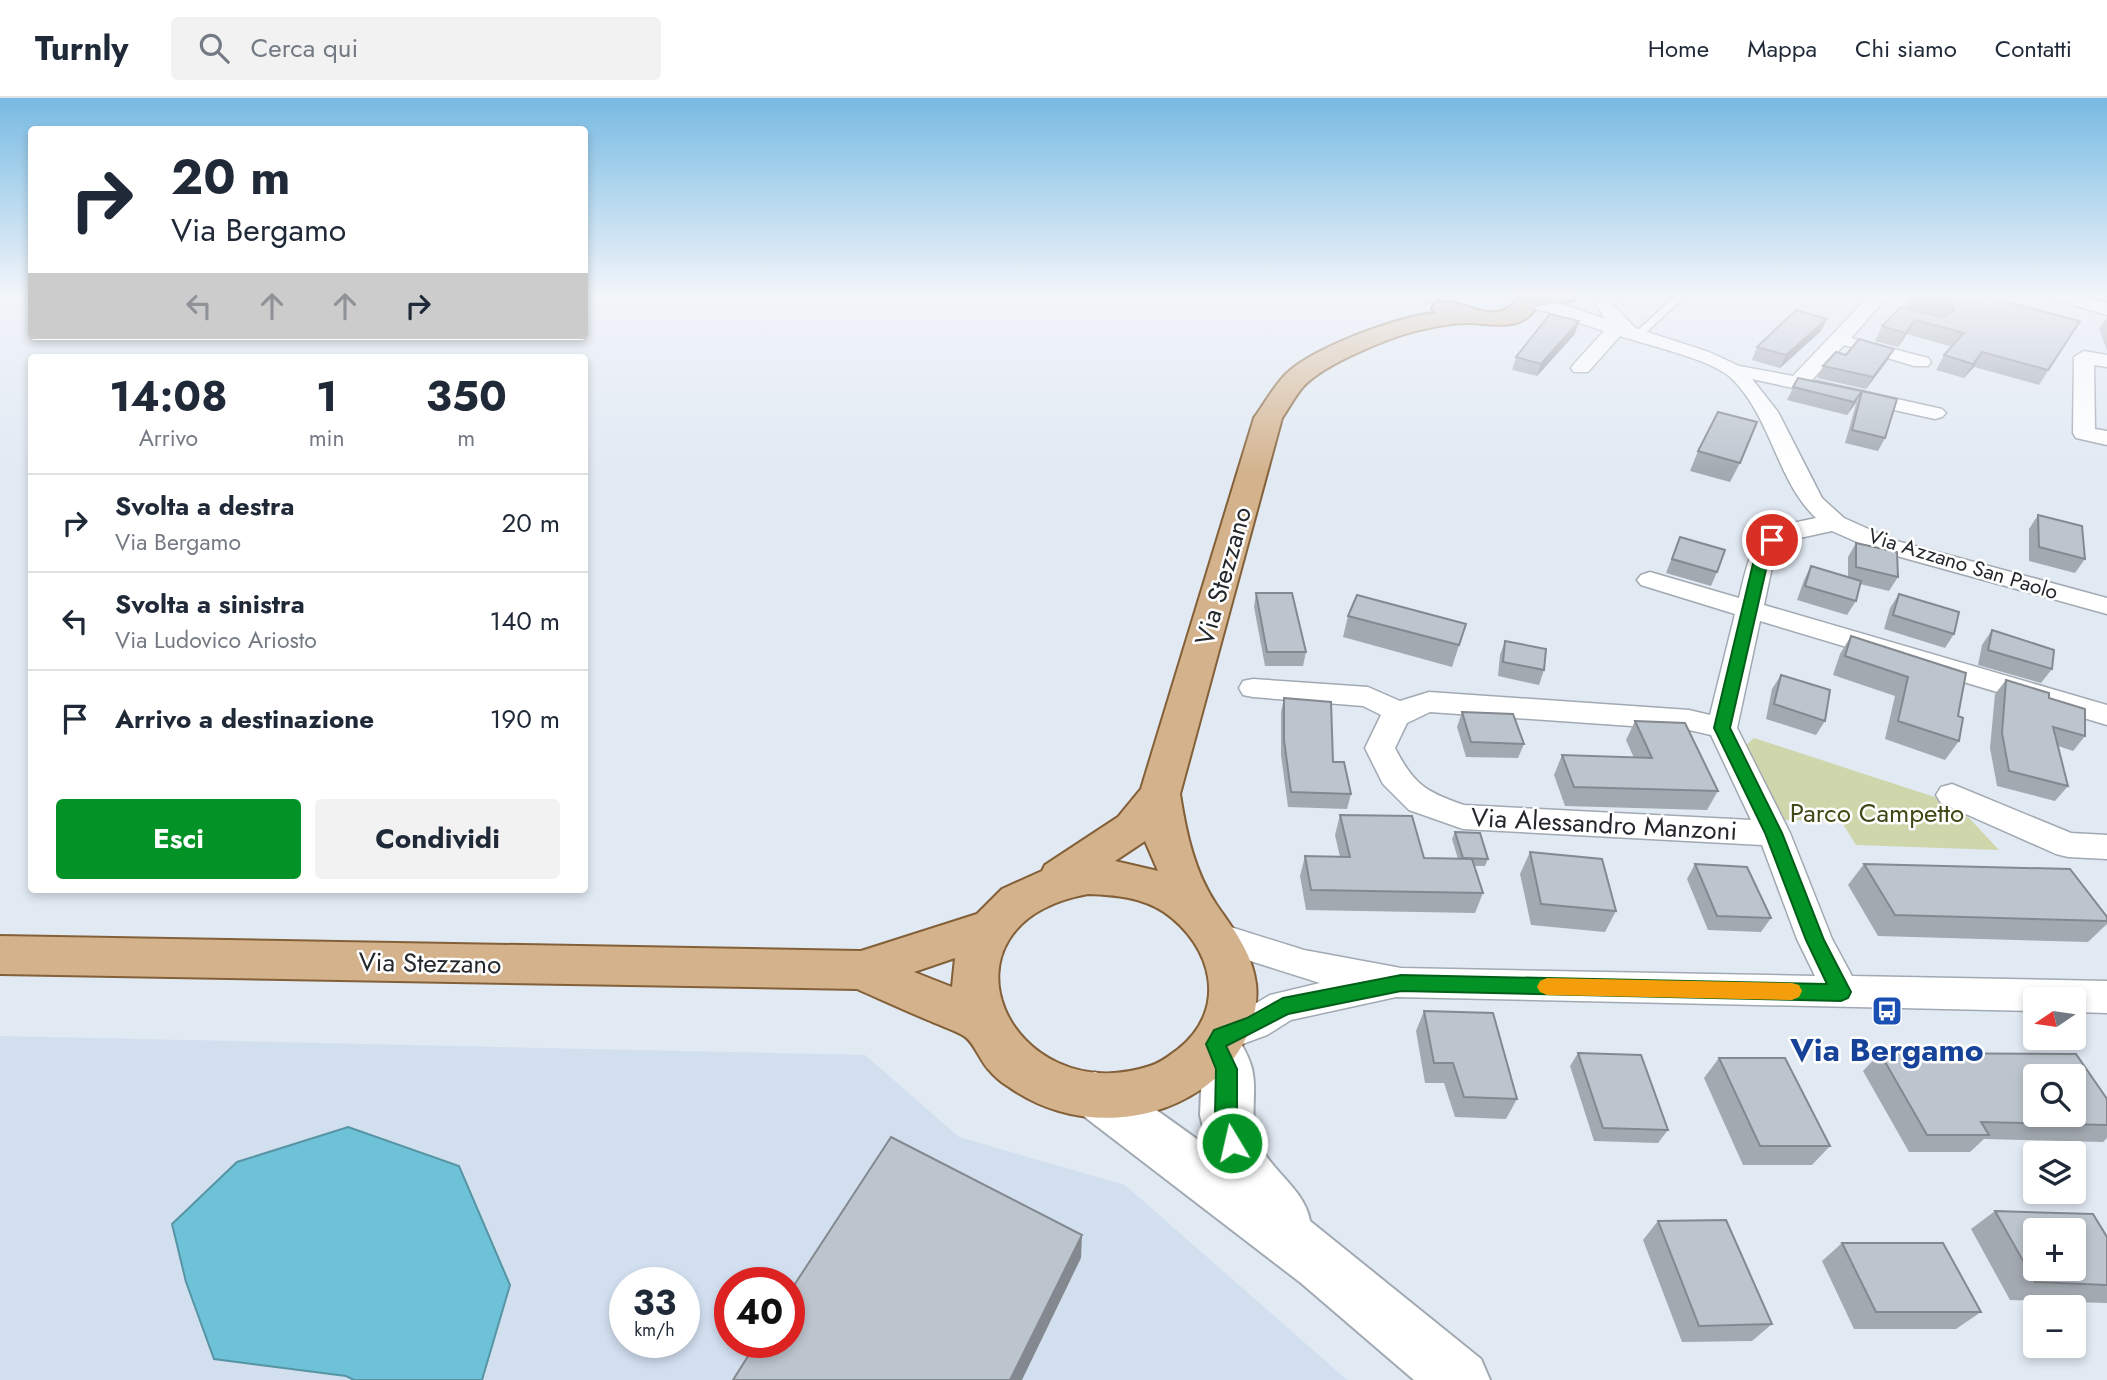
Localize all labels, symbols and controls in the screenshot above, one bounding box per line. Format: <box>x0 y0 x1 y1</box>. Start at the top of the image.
search box <box>171 17 661 80</box>
text: Turnly <box>35 25 129 72</box>
icon: search <box>195 29 233 67</box>
text: Cerca qui <box>251 29 358 67</box>
text: Home <box>1648 31 1709 66</box>
text: Mappa <box>1747 31 1817 66</box>
text: Chi siamo <box>1855 31 1957 66</box>
text: Contatti <box>1995 31 2072 66</box>
text: 20 m <box>171 142 290 212</box>
icon: right <box>56 154 147 245</box>
text: Via Bergamo <box>171 207 346 253</box>
icon: left <box>180 287 218 325</box>
icon: ahead <box>253 287 291 325</box>
icon: ahead <box>326 287 364 325</box>
icon: right <box>399 287 437 325</box>
text: 14:08 <box>109 366 228 427</box>
text: 1 <box>316 366 337 427</box>
text: 350 <box>426 366 507 427</box>
text: Arrivo <box>139 421 198 455</box>
text: min <box>309 421 345 455</box>
text: m <box>457 421 475 455</box>
text: Svolta a destra <box>115 487 295 525</box>
street label: Via Stezzano <box>1185 502 1261 650</box>
icon: right <box>56 504 94 542</box>
text: 20 m <box>502 504 560 542</box>
pin <box>1742 510 1802 570</box>
icon: arrive <box>1753 521 1791 559</box>
street label: Via Azzano San Paolo <box>1864 521 2062 607</box>
text: Via Bergamo <box>115 525 241 559</box>
text: Svolta a sinistra <box>115 585 305 623</box>
icon: left <box>56 602 94 640</box>
text: 140 m <box>489 602 560 640</box>
text: Via Ludovico Ariosto <box>115 623 317 657</box>
icon: arrive <box>56 700 94 738</box>
text: Arrivo a destinazione <box>115 700 374 738</box>
text: 190 m <box>490 700 560 738</box>
park label: Parco Campetto <box>1790 794 1964 832</box>
street label: Via Alessandro Manzoni <box>1470 798 1738 850</box>
button: Esci <box>56 799 301 879</box>
button: Condividi <box>315 799 560 879</box>
street label: Via Stezzano <box>358 943 502 983</box>
north arrow <box>2023 987 2086 1050</box>
map controls <box>2023 987 2086 1358</box>
bus stop icon: Via Bergamo <box>1870 994 1904 1028</box>
place label: Via Bergamo <box>1789 1027 1984 1073</box>
button: search <box>2023 1064 2086 1127</box>
position arrow <box>1195 1106 1269 1180</box>
button: layers <box>2023 1141 2086 1204</box>
button: + <box>2023 1218 2086 1281</box>
speed limit sign: 40 <box>714 1267 805 1358</box>
text: 33 <box>633 1278 676 1328</box>
button: − <box>2023 1295 2086 1358</box>
text: km/h <box>634 1317 675 1343</box>

